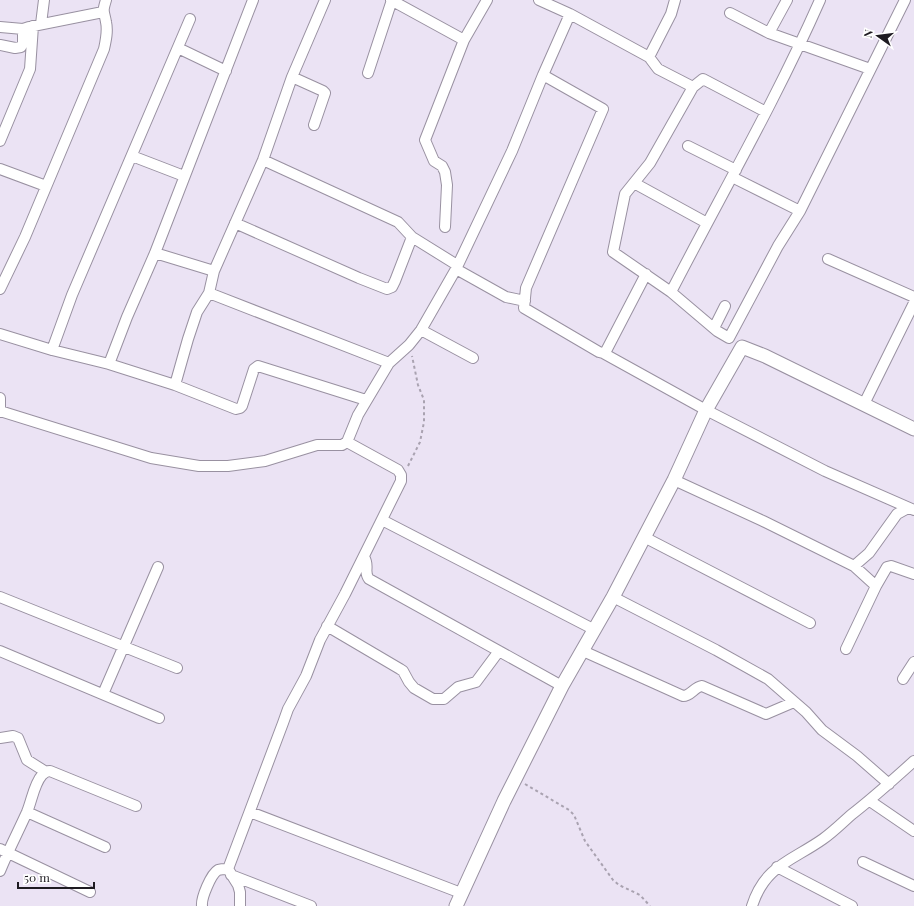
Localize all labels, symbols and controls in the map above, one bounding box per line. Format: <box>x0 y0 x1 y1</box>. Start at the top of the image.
north arrow <box>858 16 898 56</box>
text: N <box>860 28 876 39</box>
scale bar <box>18 864 94 890</box>
text: 50 m <box>24 869 50 885</box>

